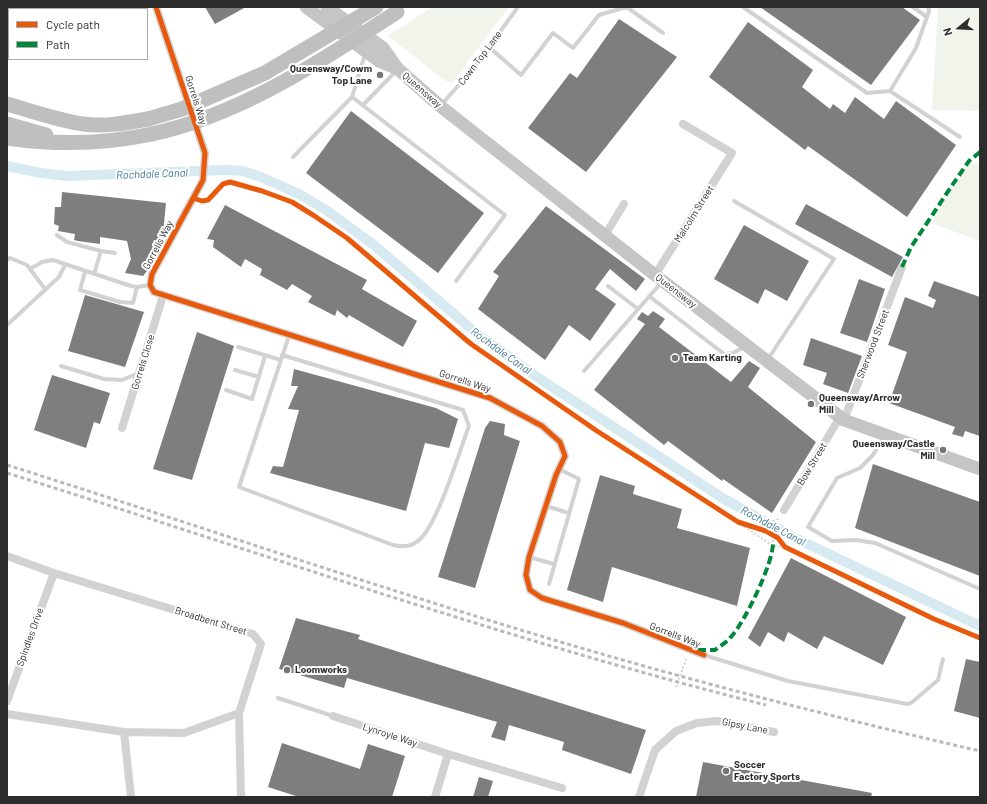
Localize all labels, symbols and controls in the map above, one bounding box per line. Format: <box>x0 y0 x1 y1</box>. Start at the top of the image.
legend <box>8 8 148 60</box>
north arrow <box>939 8 979 48</box>
text: Cycle path <box>46 17 100 31</box>
text: N <box>940 26 954 37</box>
street label: Cown Top Lane <box>456 28 504 88</box>
text: Path <box>46 37 70 51</box>
place label: Queensway/Cowm Top Lane <box>290 63 372 86</box>
marker: Queensway/Cowm Top Lane <box>375 70 385 80</box>
street label: Queensway <box>400 70 444 110</box>
street label: Gorrels Way <box>182 74 210 126</box>
water label: Rochdale Canal <box>116 166 188 182</box>
street label: Malcolm Street <box>672 183 716 245</box>
street label: Gorrells Way <box>140 219 176 271</box>
street label: Queensway <box>653 271 699 311</box>
street label: Sherwood Street <box>854 308 892 380</box>
water label: Rochdale Canal <box>468 325 534 377</box>
street label: Gorrels Close <box>129 333 157 391</box>
place label: Team Karting <box>683 352 742 364</box>
marker: Team Karting <box>670 353 680 363</box>
street label: Gorrells Way <box>438 367 492 395</box>
place label: Queensway/Arrow Mill <box>819 392 900 416</box>
marker: Queensway/Arrow Mill <box>806 399 816 409</box>
place label: Queensway/Castle Mill <box>853 438 935 462</box>
street label: Bow Street <box>794 440 830 488</box>
marker: Queensway/Castle Mill <box>938 445 948 455</box>
water label: Rochdale Canal <box>738 503 808 549</box>
street label: Broadbent Street <box>173 604 249 638</box>
street label: Spindles Drive <box>14 606 46 668</box>
street label: Gorrells Way <box>648 620 702 650</box>
place label: Loomworks <box>295 664 347 676</box>
marker: Loomworks <box>282 665 292 675</box>
street label: Gipsy Lane <box>721 716 769 736</box>
street label: Lynroyle Way <box>361 721 419 749</box>
place label: Soccer Factory Sports <box>734 759 800 782</box>
marker: Soccer Factory Sports <box>721 766 731 776</box>

